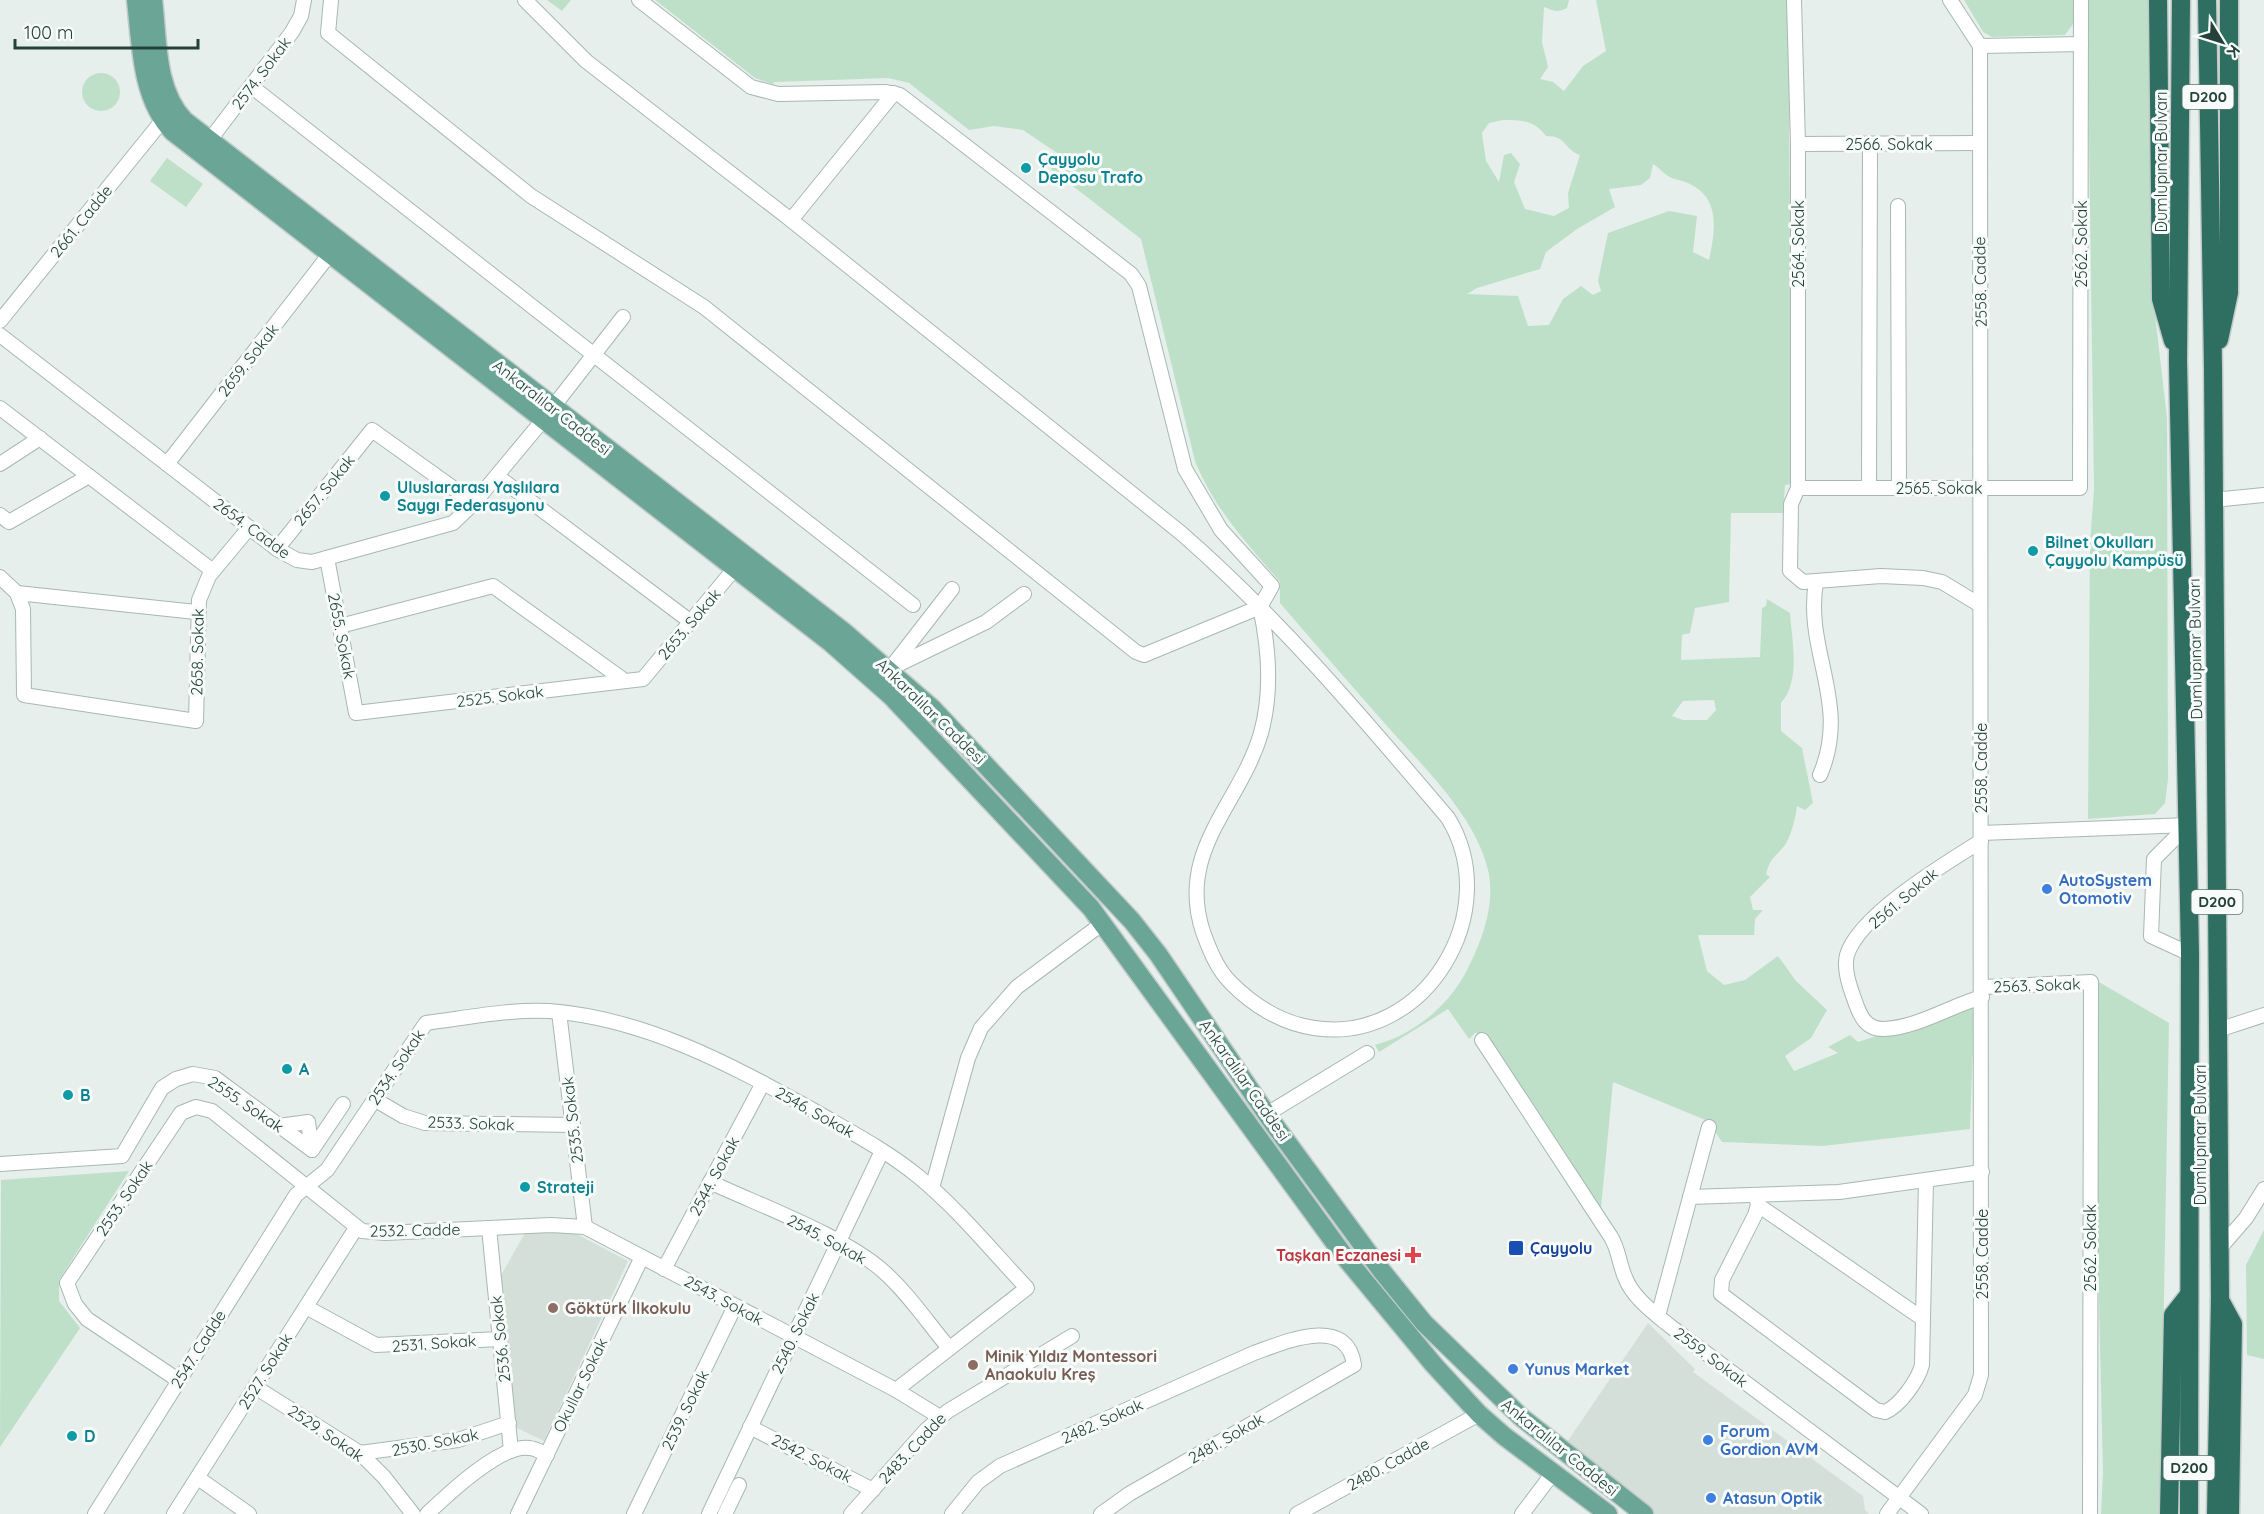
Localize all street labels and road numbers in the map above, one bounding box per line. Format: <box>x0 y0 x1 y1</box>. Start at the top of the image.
street label: 2574. Sokak <box>227 33 295 113</box>
road number: D200 <box>2182 85 2234 109</box>
street label: Dumlupınar Bulvarı <box>2151 91 2171 233</box>
street label: 2566. Sokak <box>1845 134 1933 154</box>
street label: 2661. Cadde <box>46 181 116 261</box>
street label: 2564. Sokak <box>1788 200 1808 288</box>
street label: 2562. Sokak <box>2071 200 2091 288</box>
street label: 2558. Cadde <box>1969 236 1991 328</box>
street label: 2659. Sokak <box>213 320 283 400</box>
street label: Ankaralılar Caddesi <box>489 355 615 459</box>
street label: 2657. Sokak <box>289 450 359 530</box>
street label: 2565. Sokak <box>1895 478 1983 498</box>
street label: 2654. Cadde <box>210 493 294 563</box>
street label: Dumlupınar Bulvarı <box>2184 578 2206 720</box>
street label: 2653. Sokak <box>653 584 725 664</box>
street label: 2655. Sokak <box>324 591 360 681</box>
street label: 2658. Sokak <box>186 608 208 696</box>
street label: Ankaralılar Caddesi <box>872 654 990 768</box>
street label: 2525. Sokak <box>455 681 545 711</box>
street label: 2558. Cadde <box>1971 723 1991 813</box>
street label: 2561. Sokak <box>1864 863 1942 933</box>
road number: D200 <box>2192 890 2242 914</box>
street label: 2563. Sokak <box>1993 973 2081 997</box>
street label: Ankaralılar Caddesi <box>1196 1015 1294 1145</box>
street label: 2534. Sokak <box>363 1025 429 1109</box>
street label: Dumlupınar Bulvarı <box>2190 1064 2210 1206</box>
street label: 2555. Sokak <box>204 1071 288 1137</box>
street label: 2535. Sokak <box>557 1076 587 1164</box>
street label: 2546. Sokak <box>772 1082 858 1142</box>
street label: 2533. Sokak <box>427 1111 515 1135</box>
street label: 2544. Sokak <box>685 1133 743 1219</box>
street label: 2553. Sokak <box>91 1156 157 1240</box>
street label: 2562. Sokak <box>2080 1204 2100 1292</box>
street label: 2558. Cadde <box>1972 1209 1992 1299</box>
street label: 2545. Sokak <box>784 1210 870 1268</box>
street label: 2532. Cadde <box>369 1219 461 1241</box>
street label: 2543. Sokak <box>681 1271 767 1329</box>
street label: 2540. Sokak <box>767 1289 823 1377</box>
street label: 2536. Sokak <box>485 1295 515 1383</box>
street label: 2547. Cadde <box>166 1306 230 1392</box>
street label: 2559. Sokak <box>1670 1323 1752 1391</box>
street label: 2527. Sokak <box>234 1329 296 1413</box>
street label: 2531. Sokak <box>391 1330 477 1356</box>
street label: Okullar Sokak <box>548 1334 612 1436</box>
street label: 2539. Sokak <box>657 1367 713 1453</box>
street label: 2482. Sokak <box>1058 1394 1146 1448</box>
street label: Ankaralılar Caddesi <box>1498 1394 1622 1500</box>
street label: 2529. Sokak <box>284 1400 368 1466</box>
street label: 2483. Cadde <box>874 1408 950 1488</box>
street label: 2481. Sokak <box>1184 1408 1268 1468</box>
street label: 2530. Sokak <box>390 1424 480 1460</box>
street label: 2542. Sokak <box>768 1429 856 1487</box>
street label: 2480. Cadde <box>1343 1433 1433 1495</box>
road number: D200 <box>2164 1456 2214 1480</box>

